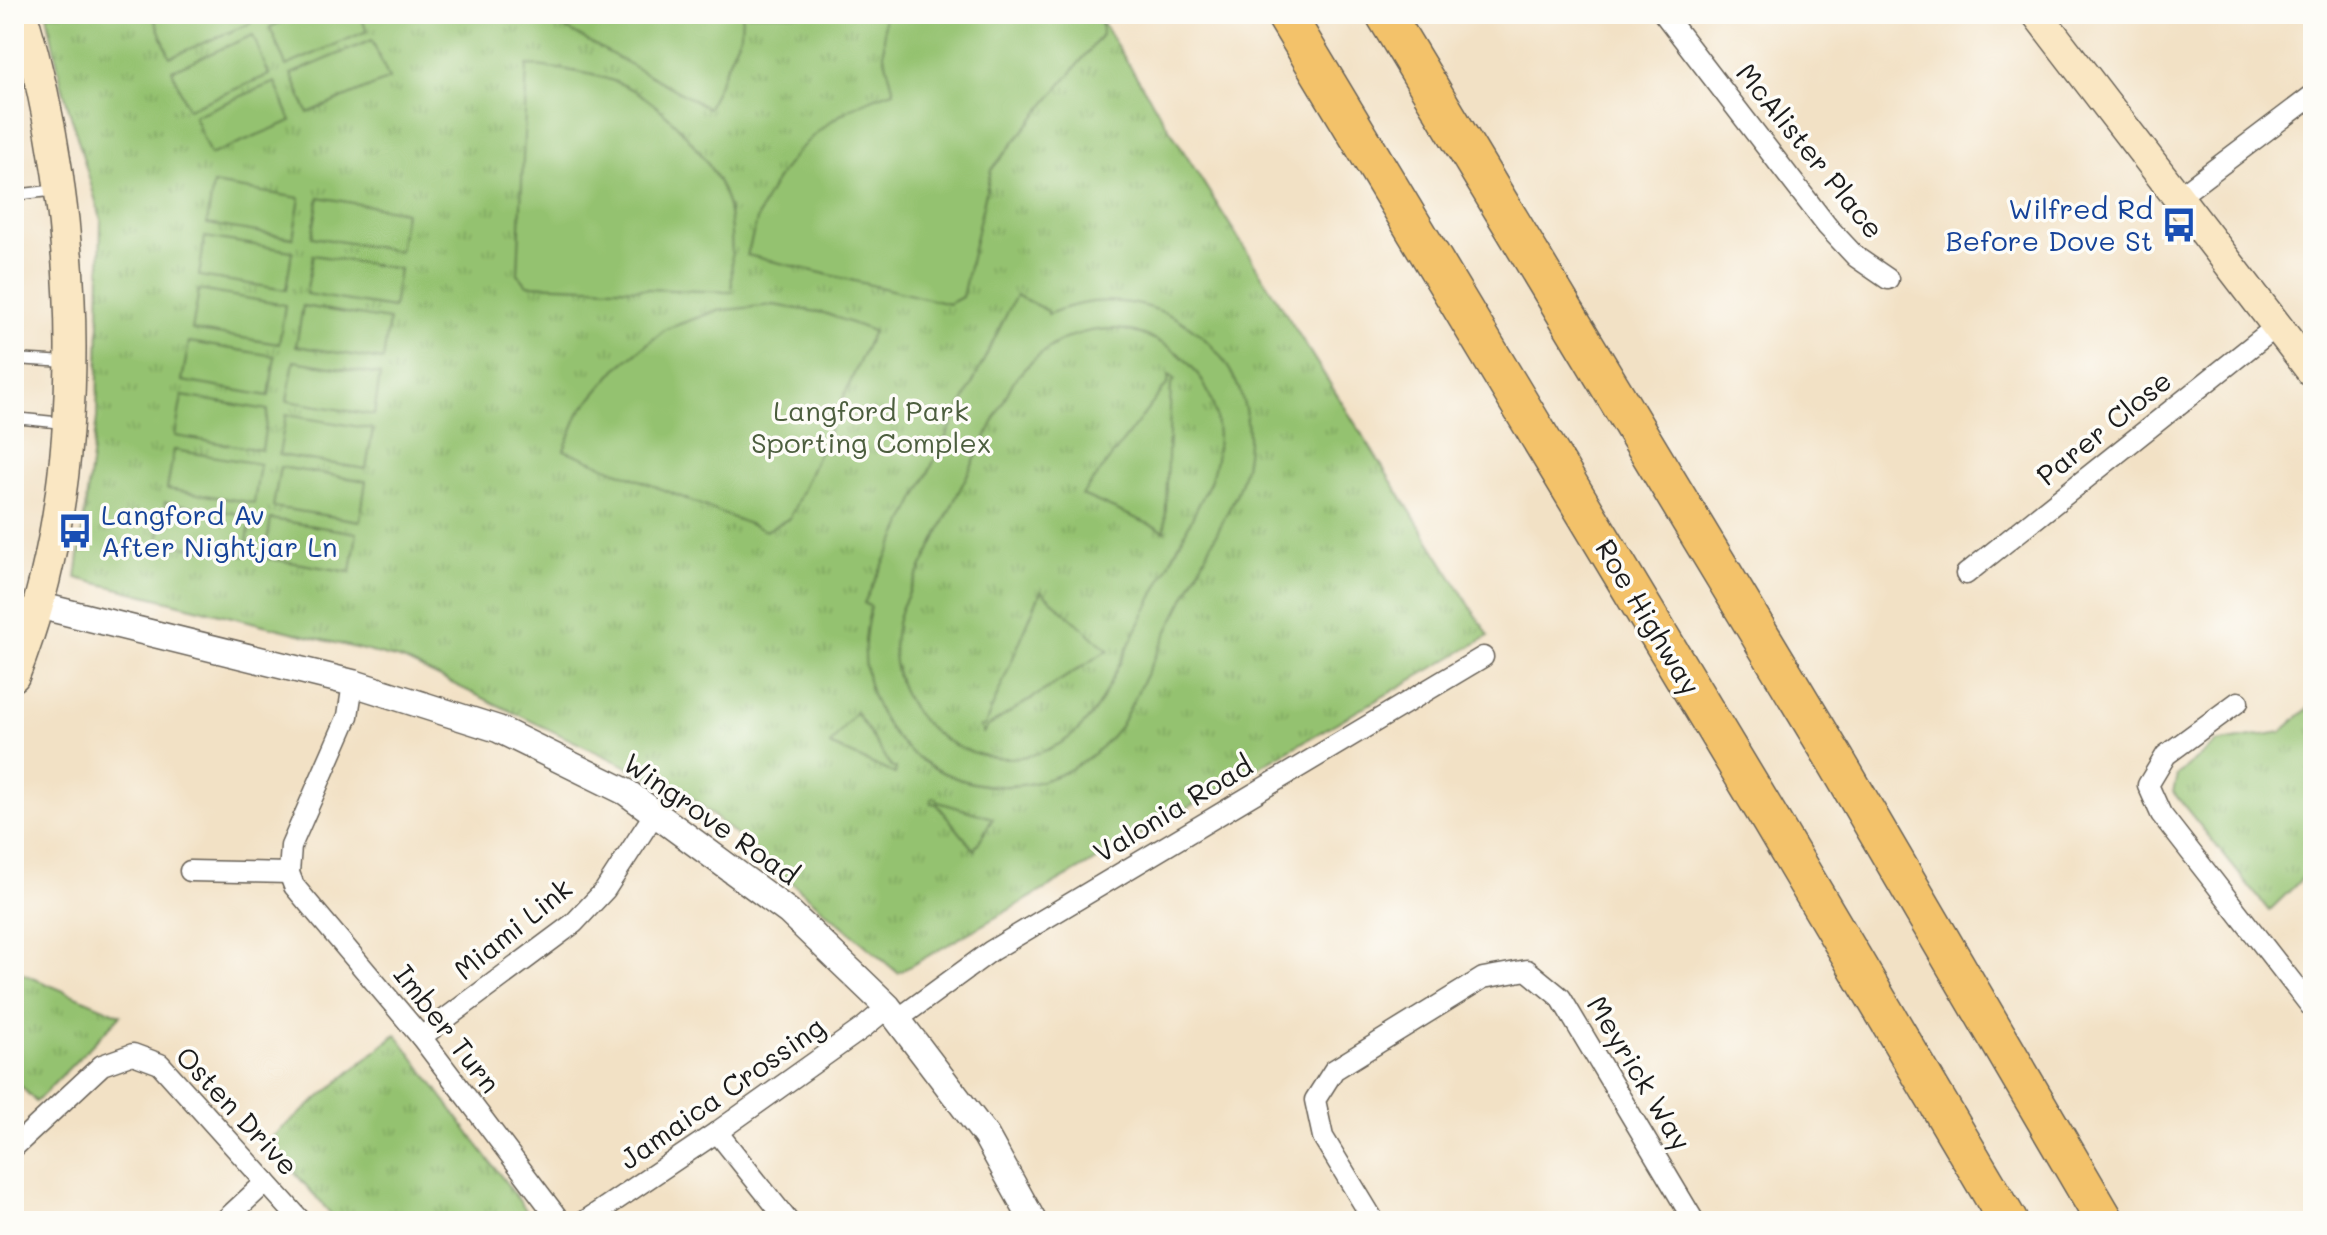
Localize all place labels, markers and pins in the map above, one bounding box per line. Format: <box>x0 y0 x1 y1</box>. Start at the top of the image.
place label: Wilfred Rd Before Dove St <box>1945 190 2153 258</box>
bus stop icon: Wilfred Rd Before Dove St <box>2160 206 2198 244</box>
place label: Langford Av After Nightjar Ln <box>101 496 338 564</box>
bus stop icon: Langford Av After Nightjar Ln <box>56 512 94 550</box>

